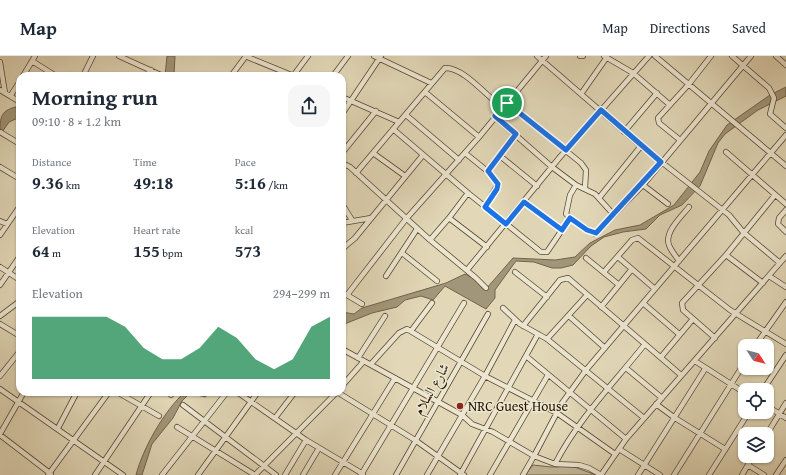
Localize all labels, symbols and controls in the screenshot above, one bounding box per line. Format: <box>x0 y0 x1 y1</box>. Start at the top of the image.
text: Map <box>20 14 57 42</box>
text: Map <box>602 18 628 38</box>
text: Directions <box>650 18 710 38</box>
text: Saved <box>732 18 766 38</box>
text: Morning run <box>32 81 158 113</box>
button: share <box>288 85 330 127</box>
pin <box>490 86 524 120</box>
icon: arrive <box>496 92 518 114</box>
text: 09:10 · 8 × 1.2 km <box>32 112 121 131</box>
text: Distance <box>32 154 71 170</box>
text: Time <box>133 154 157 170</box>
text: Pace <box>235 154 256 170</box>
text: 9.36 <box>32 170 63 195</box>
text: 49:18 <box>133 170 173 195</box>
text: 5:16 <box>235 170 266 195</box>
text: km <box>63 177 80 193</box>
text: /km <box>266 177 288 193</box>
text: Elevation <box>32 222 75 238</box>
text: Heart rate <box>133 222 181 238</box>
text: kcal <box>235 222 253 238</box>
text: 64 <box>32 238 50 263</box>
text: 155 <box>133 238 160 263</box>
text: 573 <box>235 238 261 263</box>
text: m <box>50 245 61 261</box>
text: bpm <box>160 245 183 261</box>
text: Elevation <box>32 284 83 303</box>
text: 294–299 m <box>273 284 330 303</box>
north arrow <box>738 339 774 375</box>
map controls <box>738 339 774 463</box>
street label: شارع السلام <box>408 359 456 420</box>
button: locate <box>738 383 774 419</box>
place label: NRC Guest House <box>468 396 568 416</box>
marker: NRC Guest House <box>455 401 465 411</box>
button: layers <box>738 427 774 463</box>

